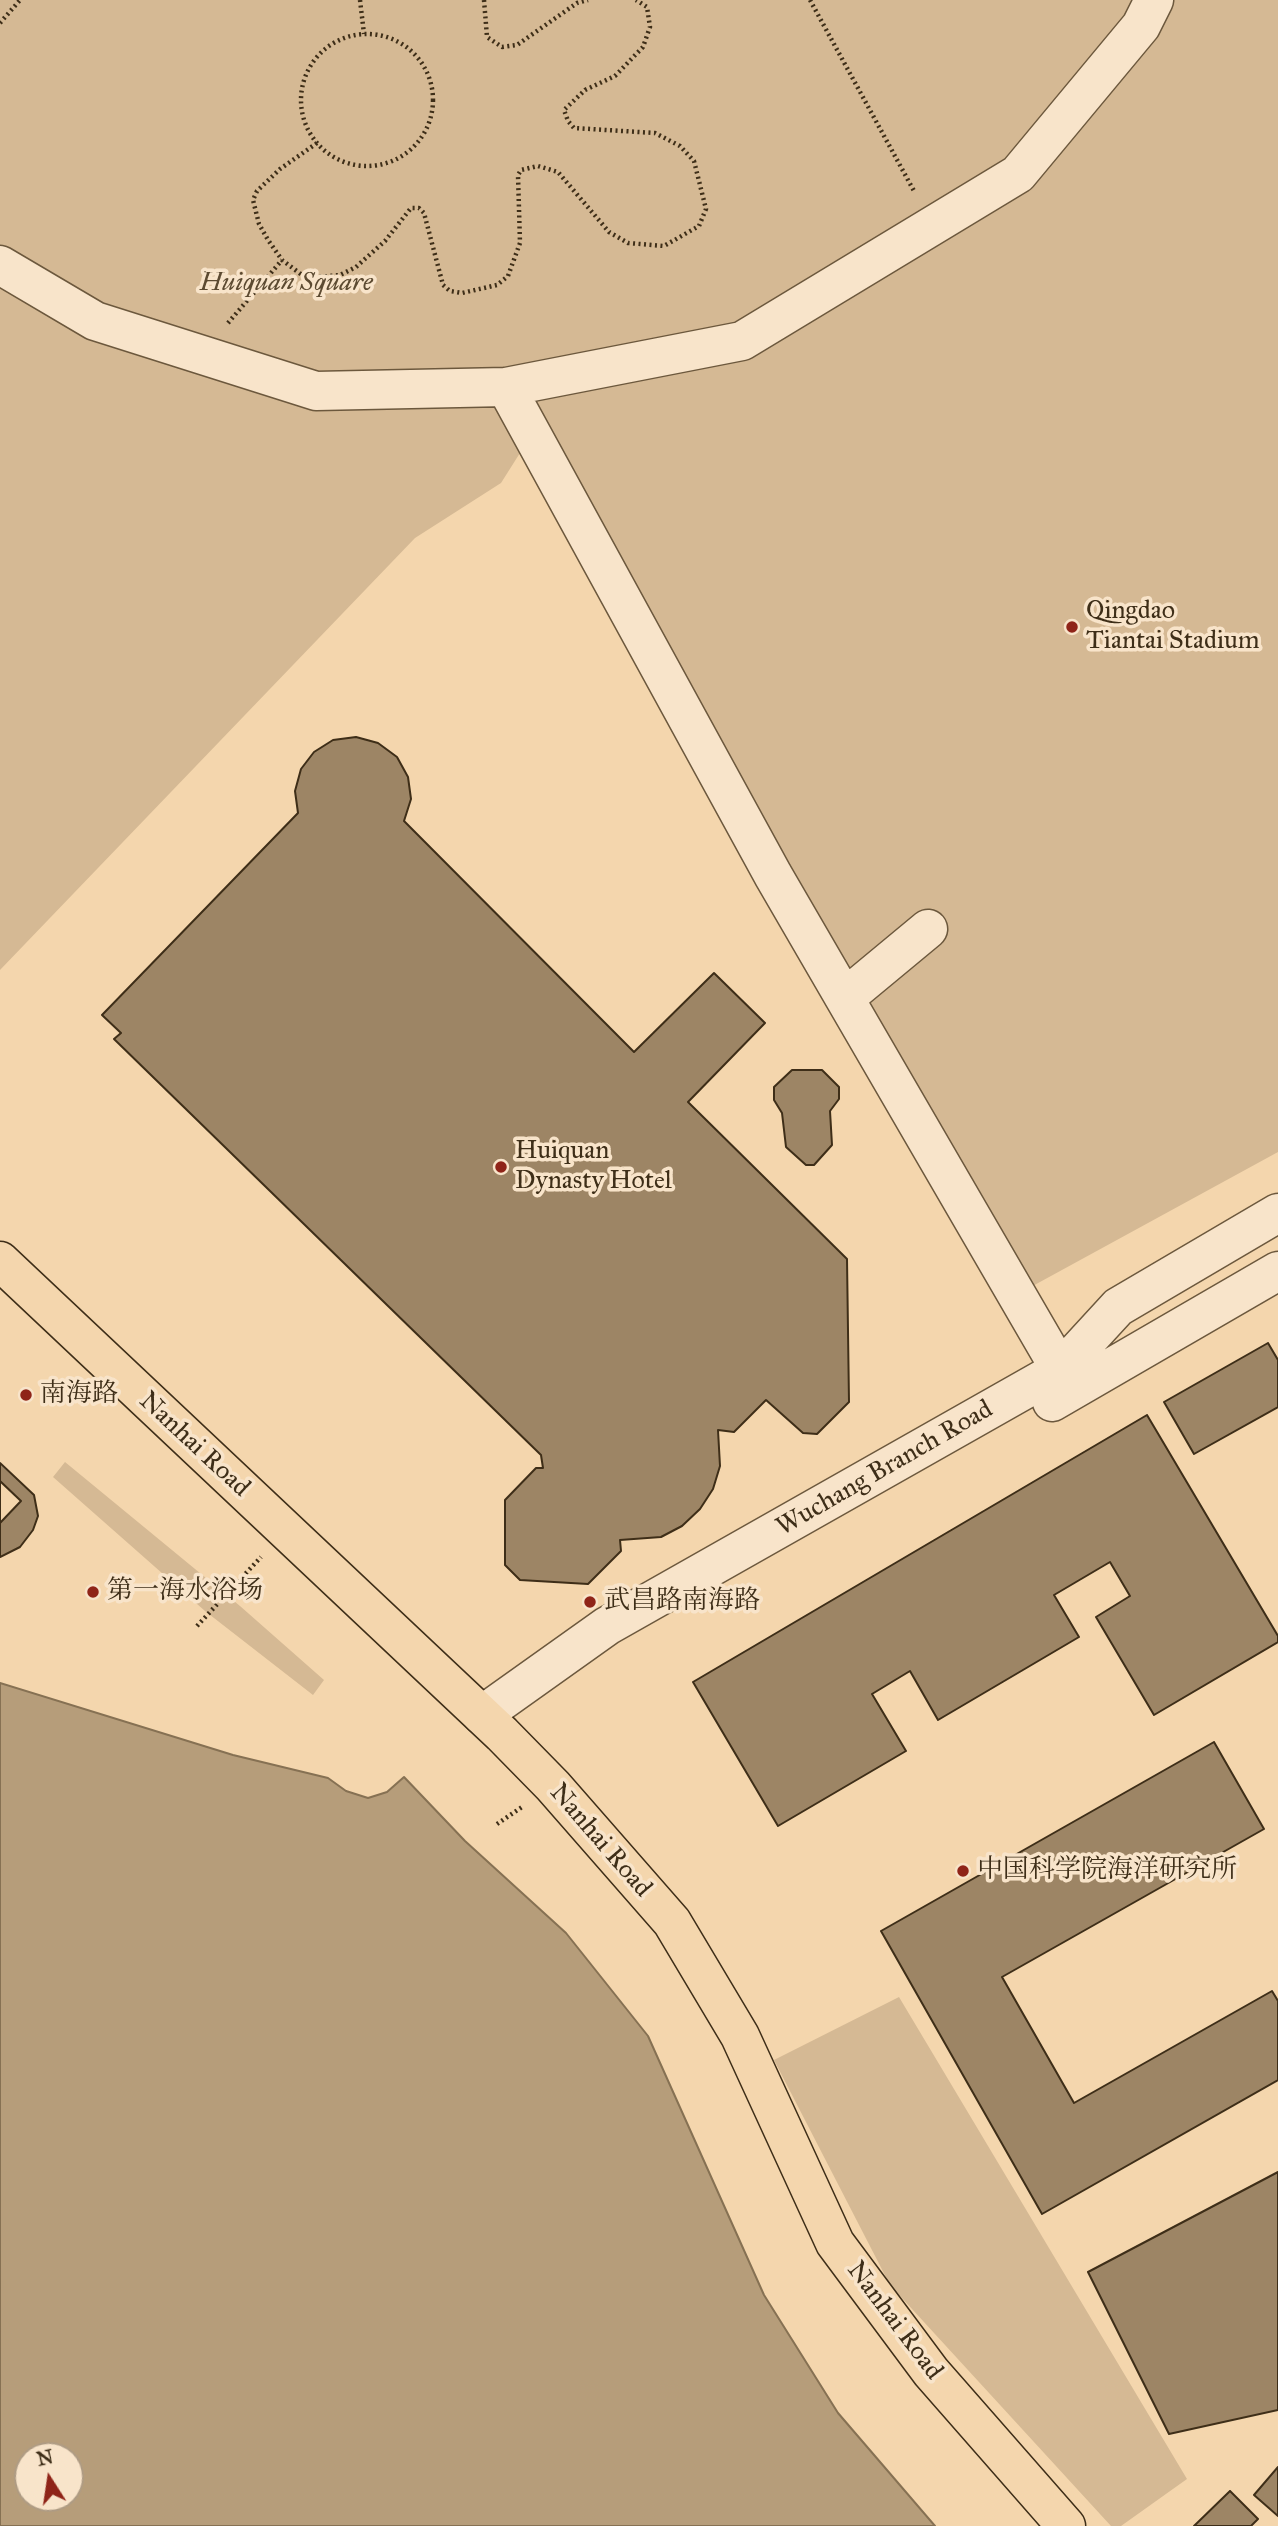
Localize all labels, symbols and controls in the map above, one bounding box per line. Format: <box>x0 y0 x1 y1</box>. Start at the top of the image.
park label: Huiquan Square <box>199 268 373 300</box>
place label: Qingdao Tiantai Stadium <box>1086 596 1260 658</box>
marker: Qingdao Tiantai Stadium <box>1064 619 1080 635</box>
place label: Huiquan Dynasty Hotel <box>515 1136 672 1198</box>
marker: Huiquan Dynasty Hotel <box>493 1159 509 1175</box>
place label: 南海路 <box>40 1379 118 1411</box>
street label: Nanhai Road <box>132 1386 256 1504</box>
marker: 南海路 <box>18 1387 34 1403</box>
street label: Wuchang Branch Road <box>771 1394 999 1544</box>
place label: 第一海水浴场 <box>107 1576 263 1608</box>
marker: 第一海水浴场 <box>85 1584 101 1600</box>
place label: 武昌路南海路 <box>604 1586 760 1618</box>
marker: 武昌路南海路 <box>582 1594 598 1610</box>
street label: Nanhai Road <box>542 1778 658 1904</box>
place label: 中国科学院海洋研究所 <box>977 1855 1237 1887</box>
marker: 中国科学院海洋研究所 <box>955 1863 971 1879</box>
street label: Nanhai Road <box>839 2256 949 2386</box>
north arrow <box>14 2442 84 2512</box>
text: N <box>35 2445 55 2471</box>

